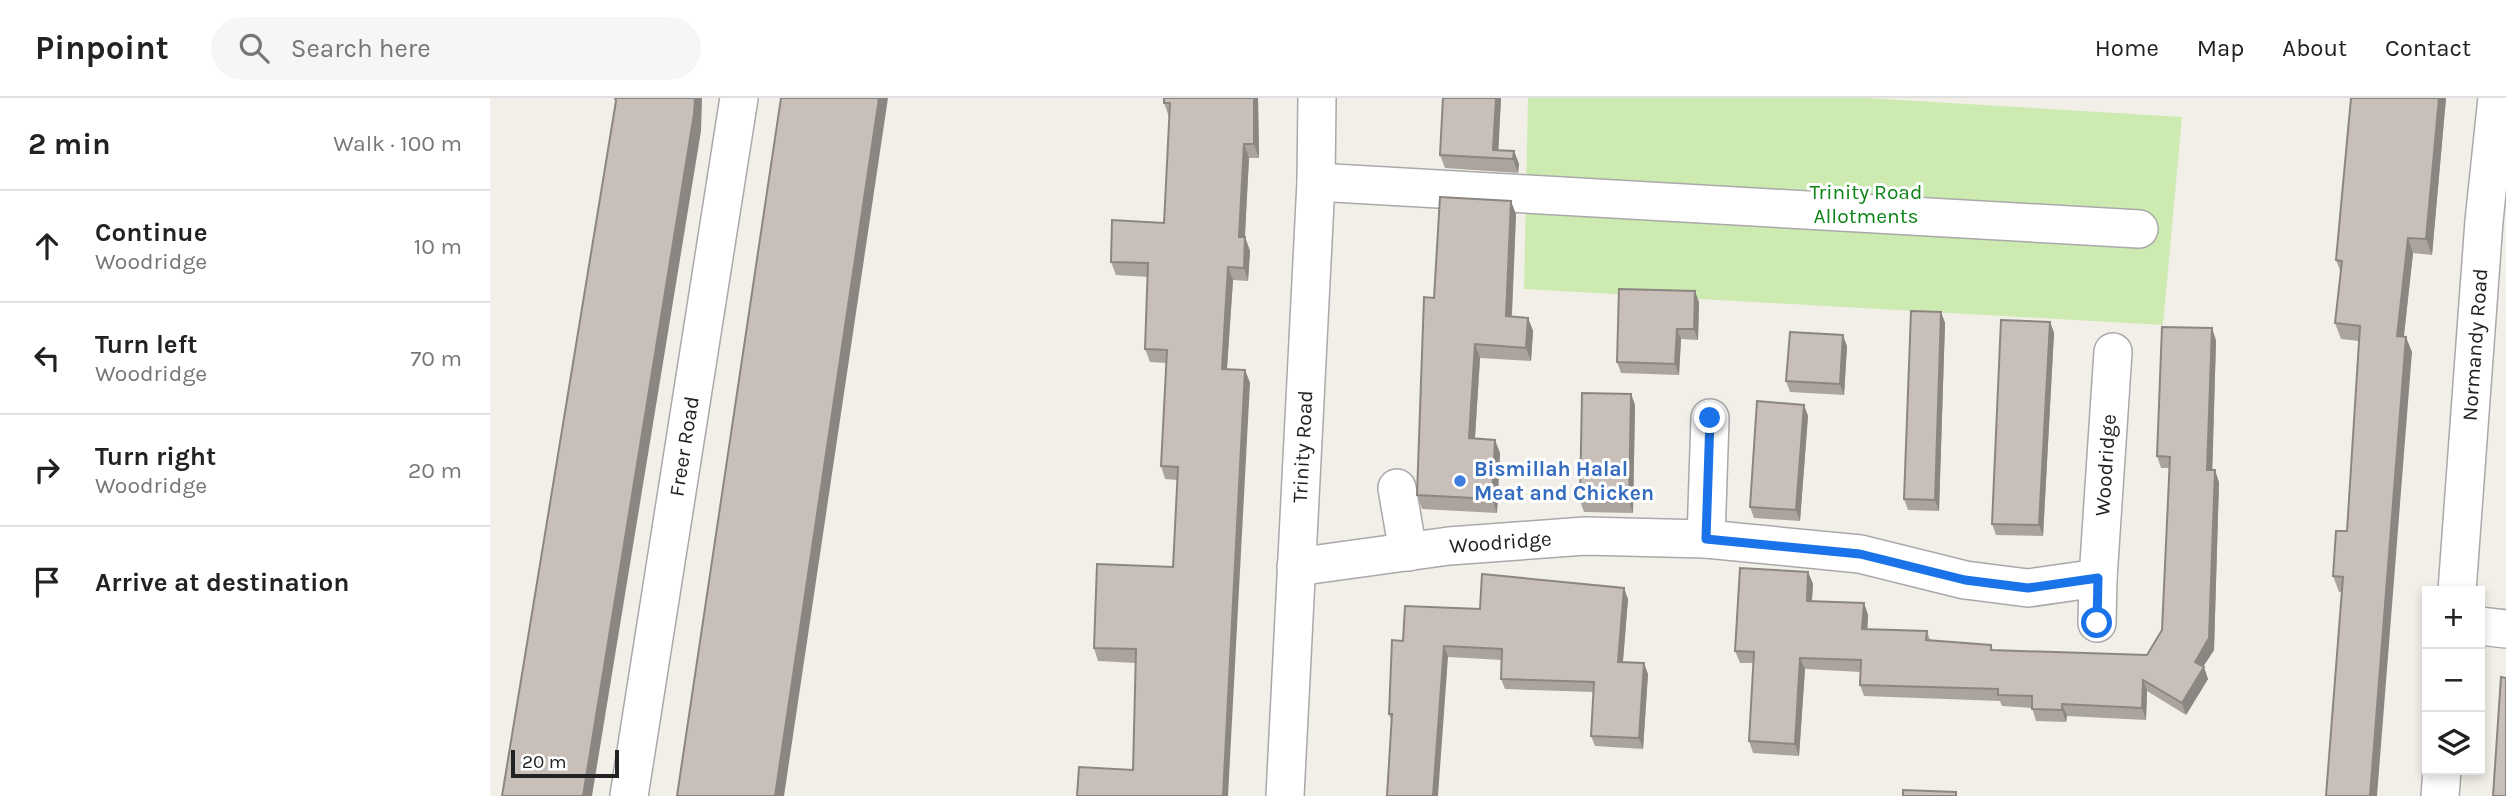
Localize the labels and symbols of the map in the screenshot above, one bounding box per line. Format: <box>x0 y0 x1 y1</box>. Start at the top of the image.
park label: Trinity Road Allotments <box>1810 180 1922 228</box>
street label: Normandy Road <box>2457 268 2493 422</box>
street label: Trinity Road <box>1288 389 1317 503</box>
street label: Freer Road <box>664 394 704 498</box>
route end <box>1694 402 1725 433</box>
street label: Woodridge <box>2090 413 2121 517</box>
place label: Bismillah Halal Meat and Chicken <box>1474 457 1654 505</box>
marker: Bismillah Halal Meat and Chicken <box>1452 473 1468 489</box>
street label: Woodridge <box>1448 526 1552 558</box>
route start <box>2081 607 2112 638</box>
scale bar <box>511 747 620 779</box>

